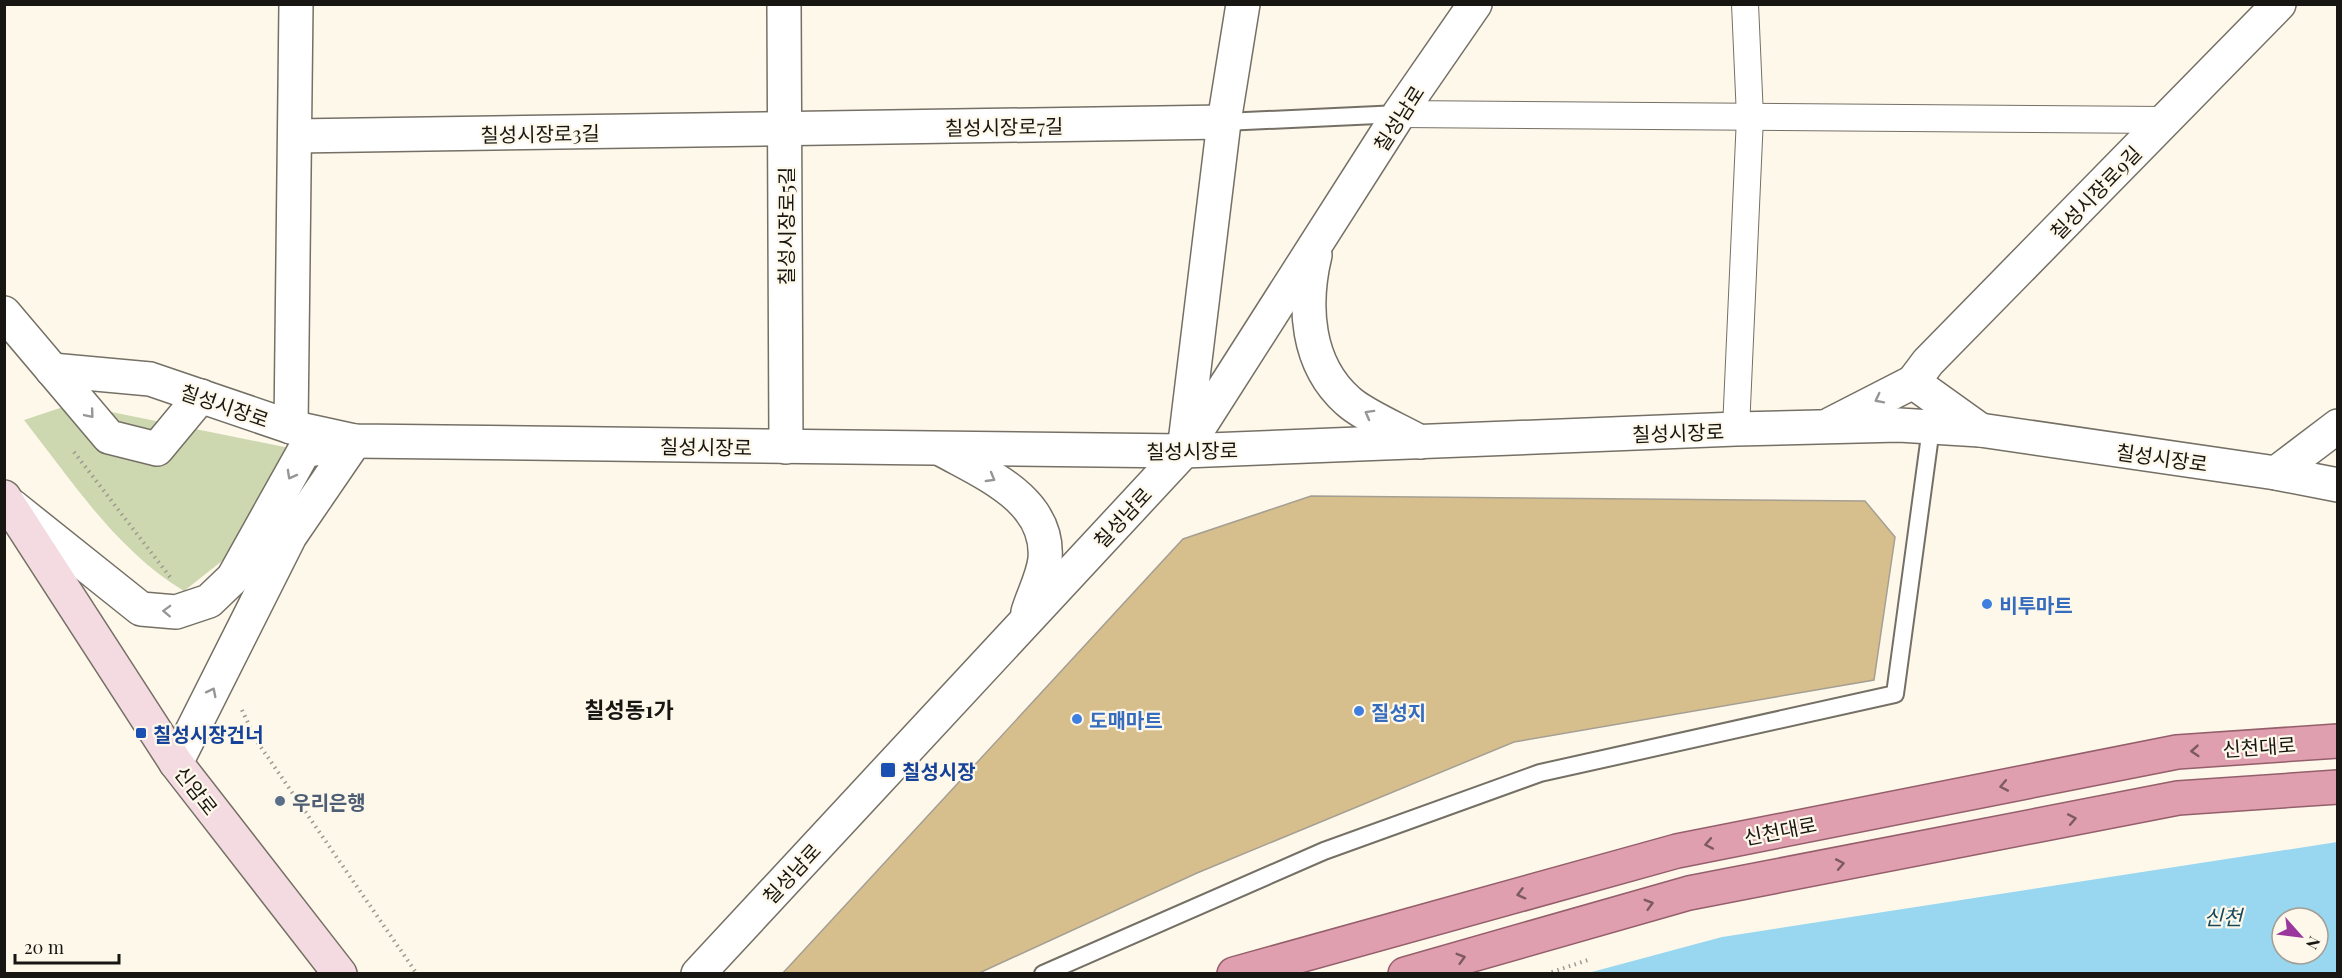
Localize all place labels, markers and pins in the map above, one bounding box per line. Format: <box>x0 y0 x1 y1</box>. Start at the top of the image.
place label: 비투마트 <box>1999 591 2073 618</box>
marker: 비투마트 <box>1980 597 1994 611</box>
place label: 질성지 <box>1371 698 1426 725</box>
marker: 질성지 <box>1352 704 1366 718</box>
place label: 도매마트 <box>1089 706 1163 733</box>
marker: 도매마트 <box>1070 712 1084 726</box>
place label: 칠성시장건너 <box>153 720 263 747</box>
marker: 칠성시장건너 <box>134 726 148 740</box>
place label: 칠성시장 <box>902 757 976 784</box>
marker: 칠성시장 <box>879 761 897 779</box>
place label: 우리은행 <box>292 788 366 815</box>
marker: 우리은행 <box>273 794 287 808</box>

